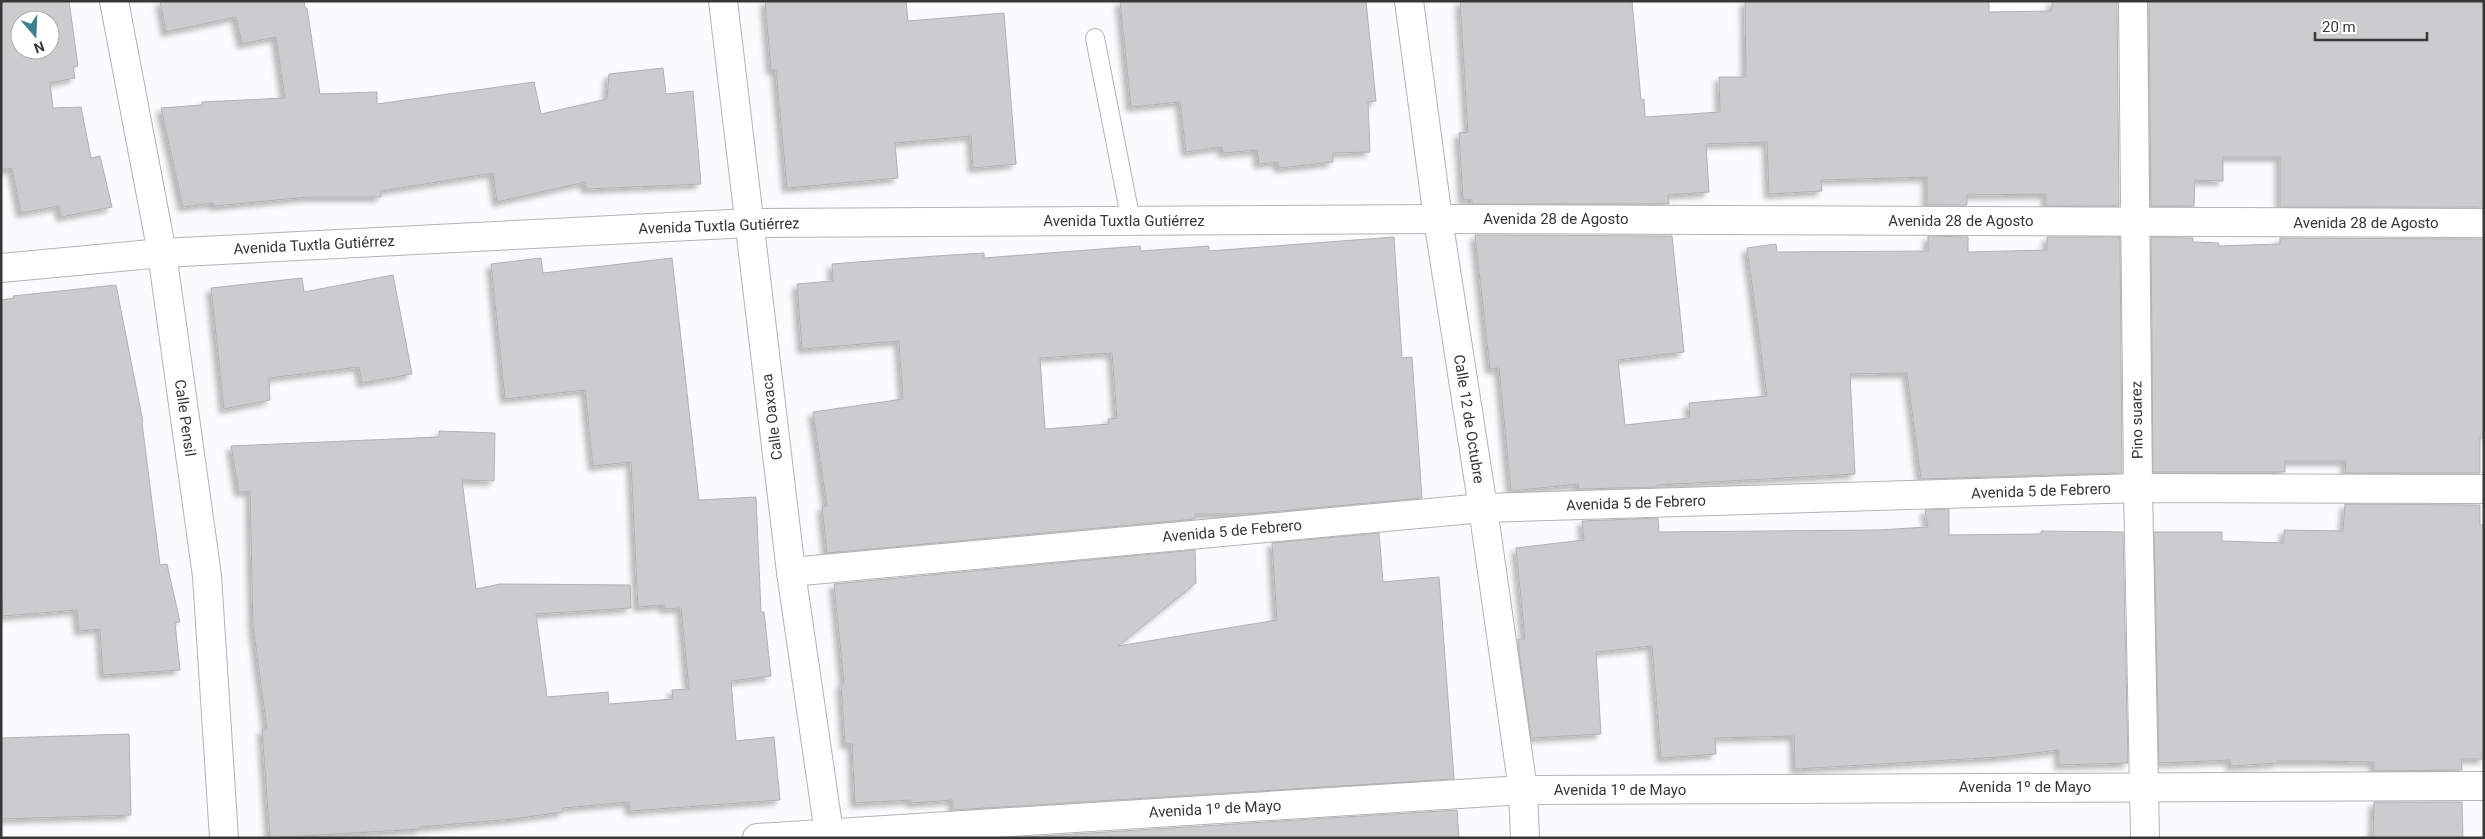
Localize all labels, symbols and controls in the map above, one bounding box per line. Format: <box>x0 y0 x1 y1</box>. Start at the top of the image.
north arrow <box>10 10 60 60</box>
scale bar <box>2315 10 2428 42</box>
text: 20 m <box>2322 18 2356 36</box>
text: N <box>32 38 47 56</box>
street label: Avenida 28 de Agosto <box>1483 210 1629 228</box>
street label: Avenida Tuxtla Gutiérrez <box>1043 212 1205 230</box>
street label: Avenida 28 de Agosto <box>1888 212 2034 230</box>
street label: Avenida Tuxtla Gutiérrez <box>638 214 800 238</box>
street label: Avenida 28 de Agosto <box>2293 214 2439 232</box>
street label: Avenida Tuxtla Gutiérrez <box>233 232 395 258</box>
street label: Calle 12 de Octubre <box>1450 353 1488 485</box>
street label: Calle Oaxaca <box>758 373 786 461</box>
street label: Calle Pensil <box>171 378 199 458</box>
street label: Pino suarez <box>2127 381 2147 459</box>
street label: Avenida 5 de Febrero <box>1971 480 2111 502</box>
street label: Avenida 5 de Febrero <box>1566 492 1706 514</box>
street label: Avenida 5 de Febrero <box>1161 516 1303 546</box>
street label: Avenida 1º de Mayo <box>1959 778 2091 796</box>
street label: Avenida 1º de Mayo <box>1554 781 1686 799</box>
street label: Avenida 1º de Mayo <box>1148 797 1282 821</box>

